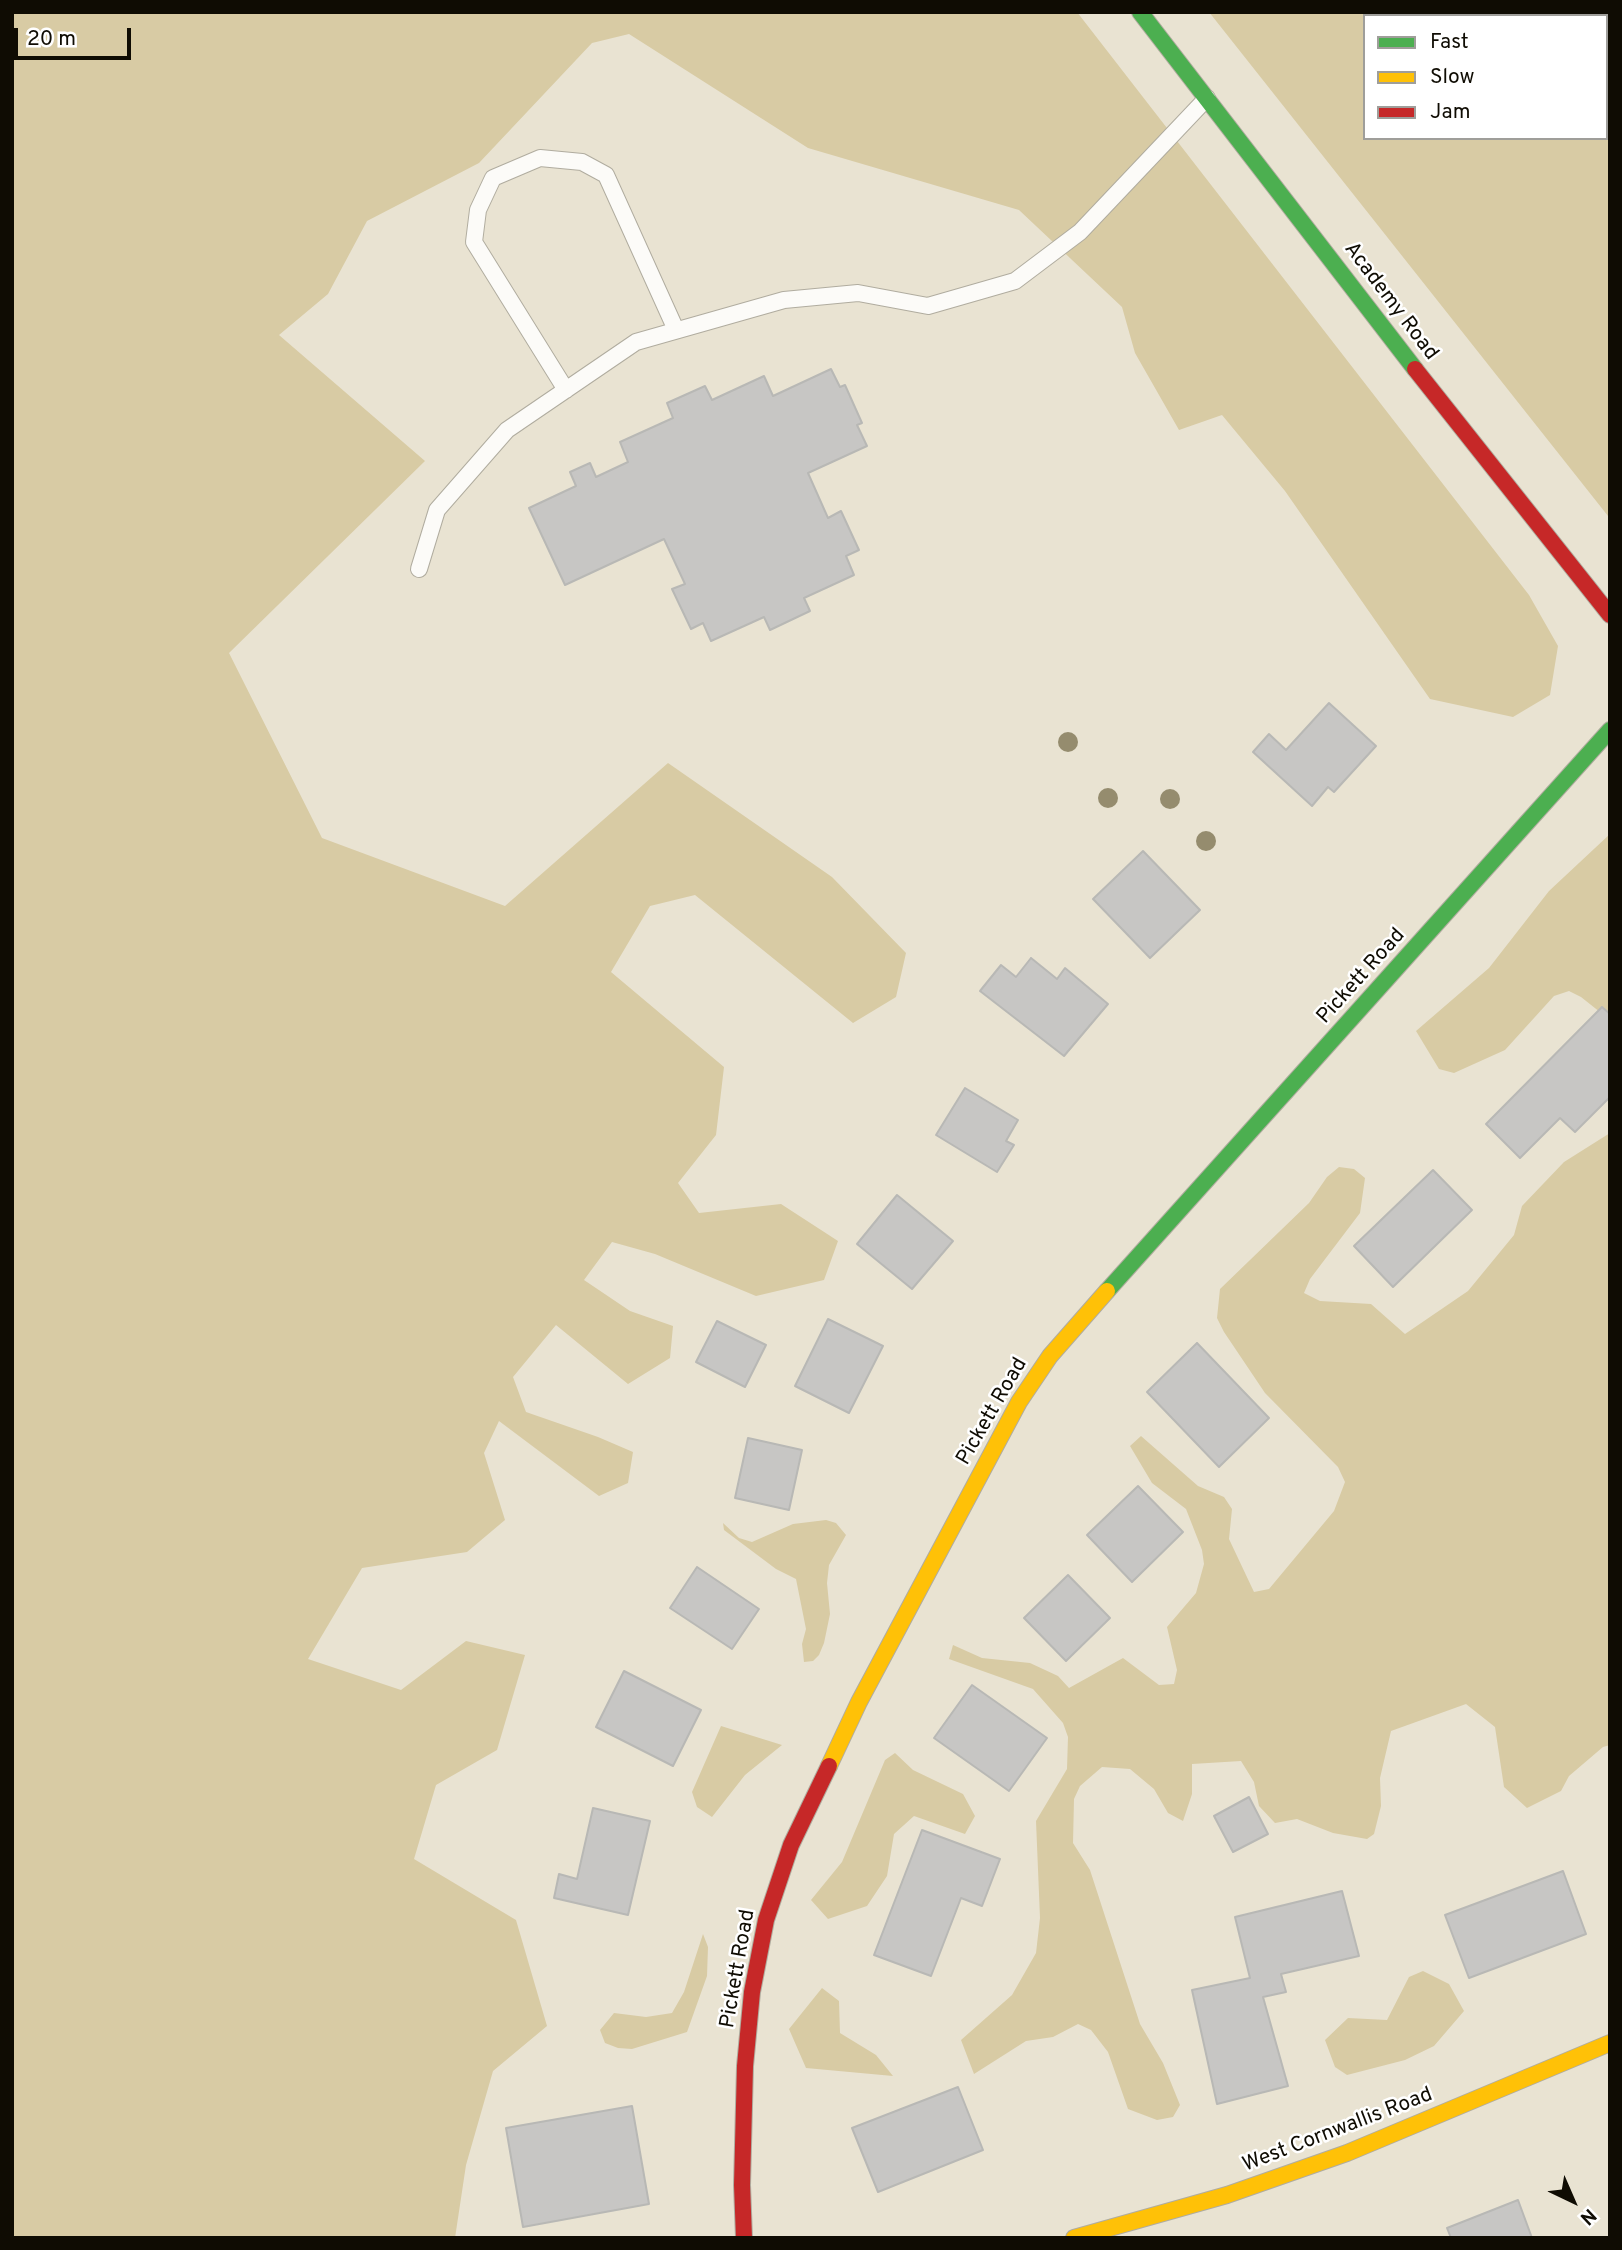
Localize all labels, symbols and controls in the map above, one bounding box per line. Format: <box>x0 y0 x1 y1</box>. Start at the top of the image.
scale bar <box>18 14 135 58</box>
legend <box>1363 14 1608 140</box>
text: 20 m <box>27 26 76 53</box>
text: Fast <box>1430 29 1469 56</box>
text: Slow <box>1430 64 1475 91</box>
text: Jam <box>1430 99 1471 126</box>
street label: Academy Road <box>1337 238 1443 366</box>
street label: Pickett Road <box>1313 924 1411 1030</box>
street label: Pickett Road <box>952 1354 1034 1470</box>
street label: Pickett Road <box>716 1908 762 2030</box>
street label: West Cornwallis Road <box>1239 2083 1437 2179</box>
north arrow <box>1538 2166 1608 2236</box>
text: N <box>1574 2203 1601 2229</box>

